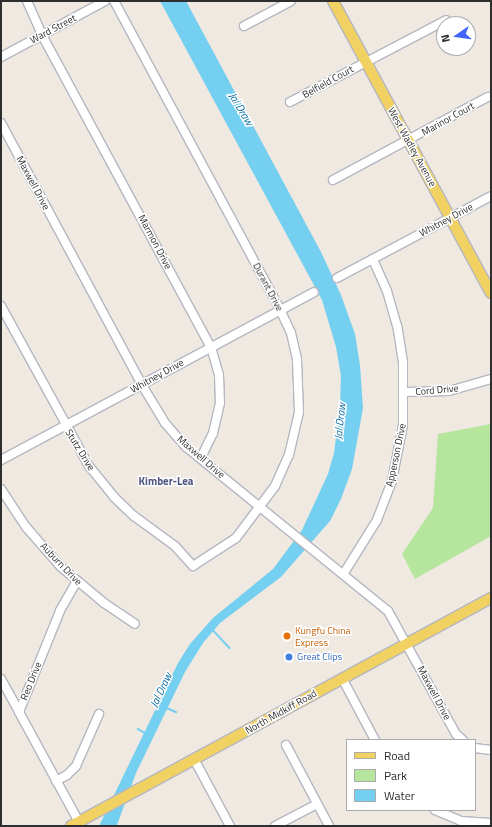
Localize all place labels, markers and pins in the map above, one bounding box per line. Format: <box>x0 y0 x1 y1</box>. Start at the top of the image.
place label: Kungfu China Express <box>295 624 351 648</box>
marker: Kungfu China Express <box>282 631 292 641</box>
place label: Great Clips <box>297 651 342 663</box>
marker: Great Clips <box>284 652 294 662</box>

